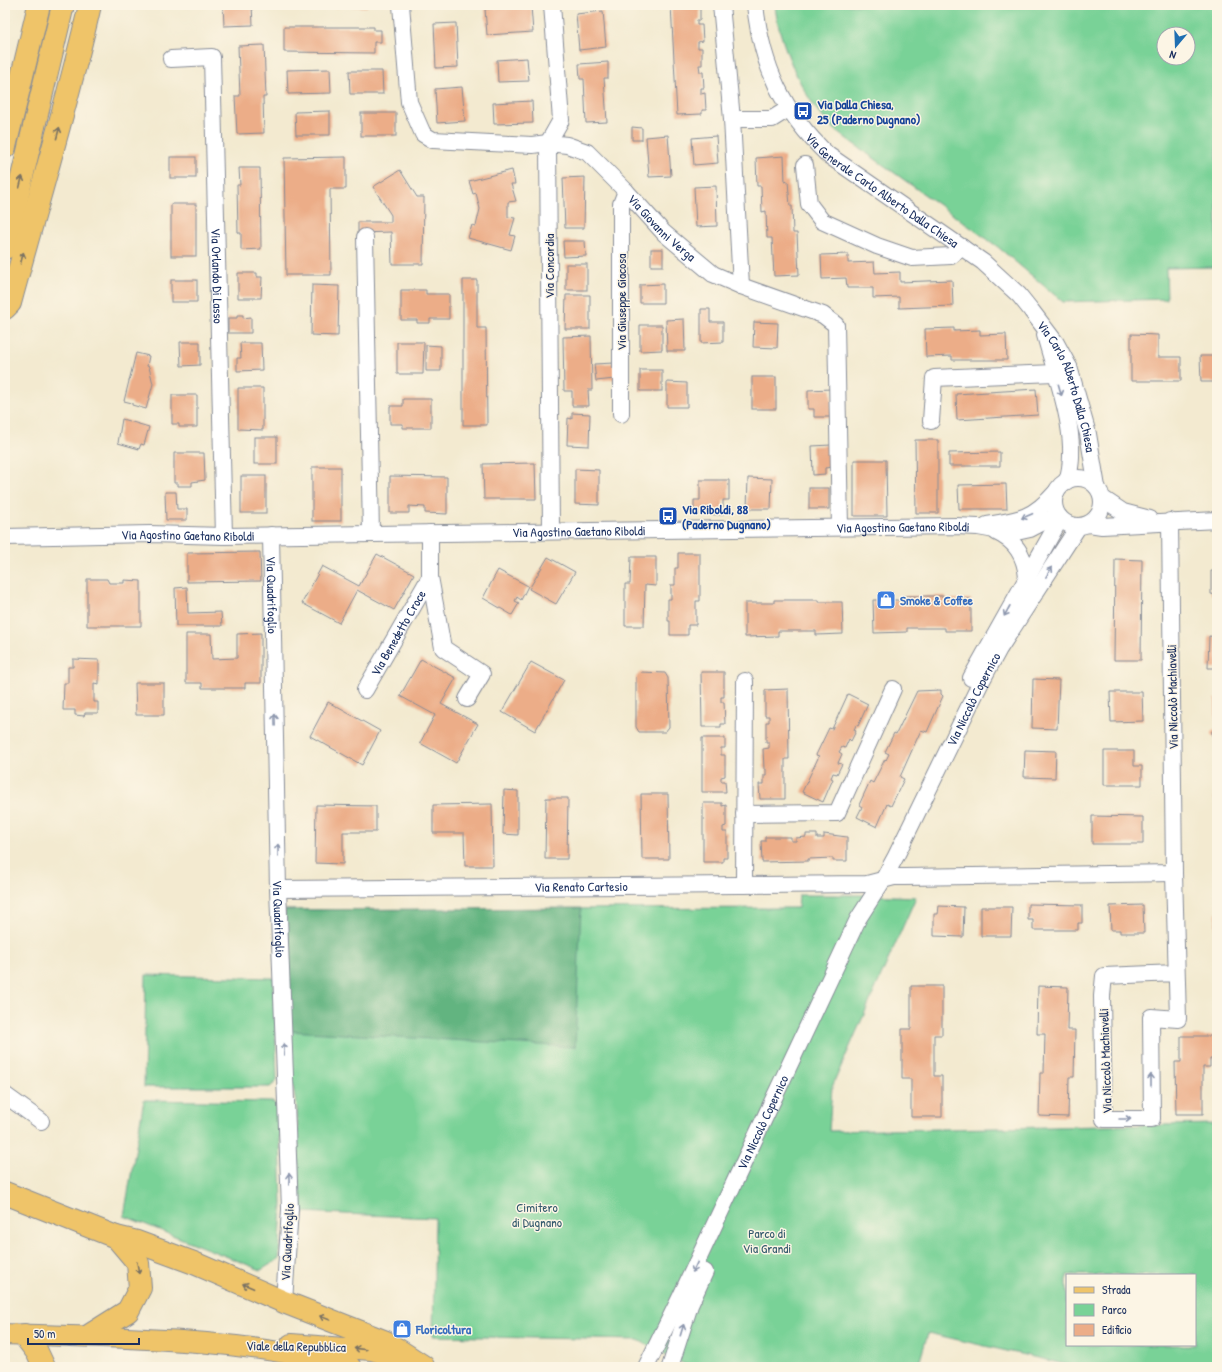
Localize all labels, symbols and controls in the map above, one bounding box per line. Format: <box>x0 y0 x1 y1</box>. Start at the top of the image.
north arrow <box>1156 26 1196 66</box>
text: N <box>1168 48 1178 63</box>
place label: Via Dalla Chiesa, 25 (Paderno Dugnano) <box>817 95 921 129</box>
bus stop icon: Via Dalla Chiesa, 25 (Paderno Dugnano) <box>792 100 814 122</box>
one-way arrow <box>54 127 62 140</box>
street label: Via Generale Carlo Alberto Dalla Chiesa <box>802 128 962 252</box>
one-way arrow <box>18 176 25 189</box>
street label: Via Giovanni Verga <box>624 190 700 265</box>
street label: Via Orlando Di Lasso <box>207 228 228 324</box>
street label: Via Concordia <box>540 234 558 298</box>
one-way arrow <box>19 252 26 265</box>
street label: Via Giuseppe Giacosa <box>612 254 630 350</box>
street label: Via Carlo Alberto Dalla Chiesa <box>1033 317 1100 453</box>
one-way arrow <box>1057 384 1064 397</box>
place label: Via Riboldi, 88 (Paderno Dugnano) <box>682 500 771 534</box>
bus stop icon: Via Riboldi, 88 (Paderno Dugnano) <box>657 505 679 527</box>
one-way arrow <box>1021 513 1033 520</box>
street label: Via Agostino Gaetano Riboldi <box>836 517 970 537</box>
street label: Via Agostino Gaetano Riboldi <box>512 521 646 541</box>
street label: Via Agostino Gaetano Riboldi <box>121 525 255 545</box>
street label: Via Quadrifoglio <box>262 556 282 634</box>
one-way arrow <box>1045 567 1053 578</box>
street label: Via Benedetto Croce <box>366 587 430 679</box>
shop icon: Smoke & Coffee <box>875 589 897 611</box>
place label: Smoke & Coffee <box>900 591 974 609</box>
one-way arrow <box>1003 605 1011 617</box>
street label: Via Niccolò Machiavelli <box>1162 644 1182 750</box>
street label: Via Niccolò Copernico <box>942 649 1004 749</box>
one-way arrow <box>271 714 279 727</box>
one-way arrow <box>274 844 281 857</box>
street label: Via Renato Cartesio <box>534 877 628 896</box>
street label: Via Quadrifoglio <box>269 880 290 958</box>
street label: Via Niccolò Machiavelli <box>1094 1008 1116 1114</box>
one-way arrow <box>280 1043 288 1056</box>
street label: Via Niccolò Copernico <box>733 1072 792 1173</box>
one-way arrow <box>1147 1074 1155 1087</box>
one-way arrow <box>1118 1115 1131 1123</box>
one-way arrow <box>285 1173 292 1186</box>
park label: Cimitero di Dugnano <box>512 1198 562 1231</box>
street label: Via Quadrifoglio <box>276 1203 298 1281</box>
park label: Parco di Via Grandi <box>743 1224 791 1257</box>
one-way arrow <box>691 1261 698 1273</box>
one-way arrow <box>134 1262 142 1275</box>
legend <box>1066 1274 1196 1346</box>
text: Strada <box>1102 1281 1131 1298</box>
one-way arrow <box>243 1282 255 1289</box>
text: Parco <box>1102 1301 1127 1318</box>
one-way arrow <box>320 1314 332 1322</box>
shop icon: Floricoltura <box>391 1318 413 1340</box>
scale bar <box>28 1320 139 1346</box>
place label: Floricoltura <box>415 1320 472 1338</box>
text: Edificio <box>1102 1321 1132 1338</box>
one-way arrow <box>679 1323 686 1336</box>
text: 50 m <box>34 1325 55 1342</box>
street label: Viale della Repubblica <box>246 1336 346 1356</box>
one-way arrow <box>354 1345 367 1353</box>

